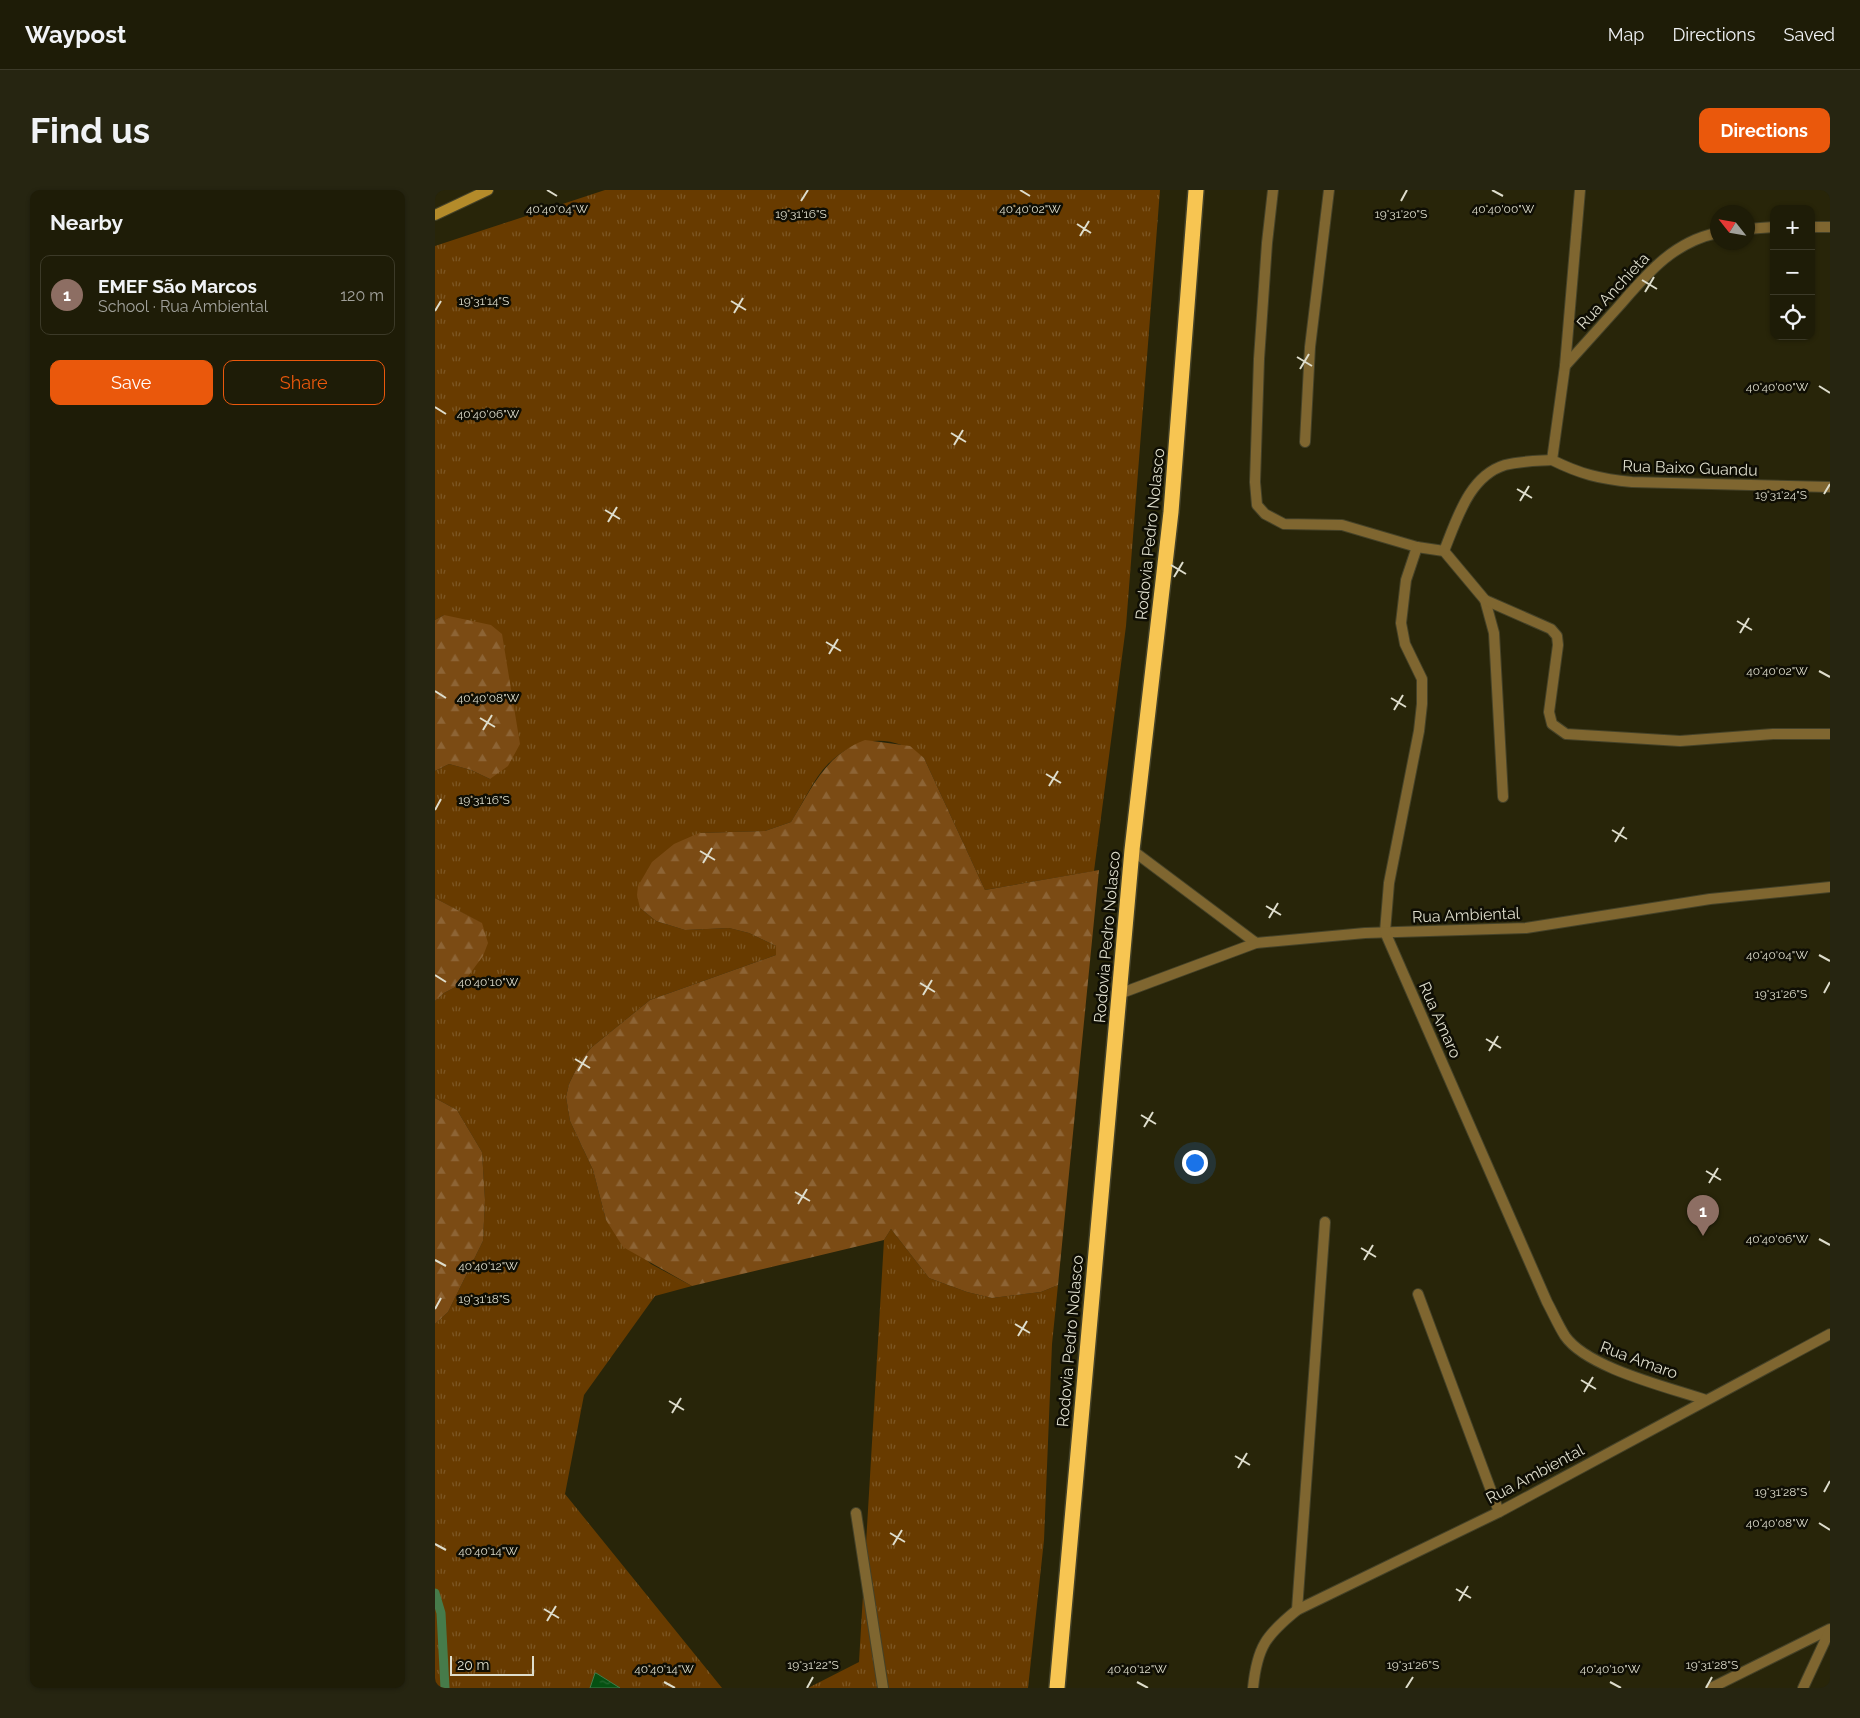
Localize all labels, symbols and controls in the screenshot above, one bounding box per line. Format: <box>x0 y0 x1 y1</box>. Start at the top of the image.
text: Waypost <box>25 20 126 49</box>
text: Map <box>1608 24 1644 45</box>
text: Directions <box>1672 24 1756 45</box>
text: Saved <box>1784 24 1835 45</box>
button: Directions <box>1699 108 1830 153</box>
text: Find us <box>30 110 150 151</box>
text: 40°40'04"W <box>526 202 588 216</box>
text: 40°40'02"W <box>999 202 1061 216</box>
text: 40°40'00"W <box>1472 202 1535 216</box>
north arrow <box>1710 205 1755 250</box>
map controls <box>1770 205 1815 340</box>
button: + <box>1770 205 1815 250</box>
text: 19°31'16"S <box>775 207 827 221</box>
text: 19°31'20"S <box>1375 207 1427 221</box>
text: Nearby <box>50 210 123 235</box>
street label: Rua Anchieta <box>1573 249 1653 333</box>
button: − <box>1770 250 1815 295</box>
text: EMEF São Marcos <box>98 275 257 297</box>
text: 1 <box>63 286 71 305</box>
text: 120 m <box>340 286 384 305</box>
text: 19°31'14"S <box>459 294 509 308</box>
button: locate <box>1770 295 1815 340</box>
text: School · Rua Ambiental <box>98 297 268 316</box>
button: Save <box>50 360 213 405</box>
button: Share <box>223 360 385 405</box>
text: 40°40'00"W <box>1746 380 1809 394</box>
text: 40°40'06"W <box>457 407 520 421</box>
street label: Rodovia Pedro Nolasco <box>1132 447 1168 621</box>
street label: Rua Baixo Guandu <box>1622 456 1758 480</box>
text: 19°31'24"S <box>1755 488 1807 502</box>
text: 40°40'02"W <box>1746 664 1808 678</box>
text: 40°40'08"W <box>457 691 520 705</box>
text: 19°31'16"S <box>458 793 510 807</box>
street label: Rodovia Pedro Nolasco <box>1090 850 1124 1024</box>
street label: Rua Ambiental <box>1412 904 1521 926</box>
text: 40°40'04"W <box>1746 948 1808 962</box>
text: 40°40'10"W <box>458 975 519 989</box>
street label: Rua Amaro <box>1415 979 1465 1061</box>
text: 19°31'26"S <box>1755 987 1807 1001</box>
your location <box>1182 1150 1208 1176</box>
pin: 1 <box>1687 1195 1719 1236</box>
text: 40°40'06"W <box>1746 1232 1809 1246</box>
street label: Rodovia Pedro Nolasco <box>1053 1254 1087 1428</box>
text: 40°40'12"W <box>458 1259 518 1273</box>
text: 19°31'18"S <box>458 1292 510 1306</box>
street label: Rua Amaro <box>1598 1337 1680 1383</box>
street label: Rua Ambiental <box>1483 1440 1588 1508</box>
text: 19°31'28"S <box>1755 1485 1807 1499</box>
text: 40°40'08"W <box>1746 1516 1809 1530</box>
text: 40°40'14"W <box>458 1544 518 1558</box>
scale bar <box>450 1653 534 1676</box>
text: 20 m <box>457 1657 489 1673</box>
text: 19°31'22"S <box>787 1658 839 1672</box>
text: 19°31'26"S <box>1387 1658 1439 1672</box>
text: 19°31'28"S <box>1686 1658 1738 1672</box>
text: 40°40'14"W <box>634 1662 694 1676</box>
text: 40°40'12"W <box>1107 1662 1167 1676</box>
text: 40°40'10"W <box>1580 1662 1641 1676</box>

